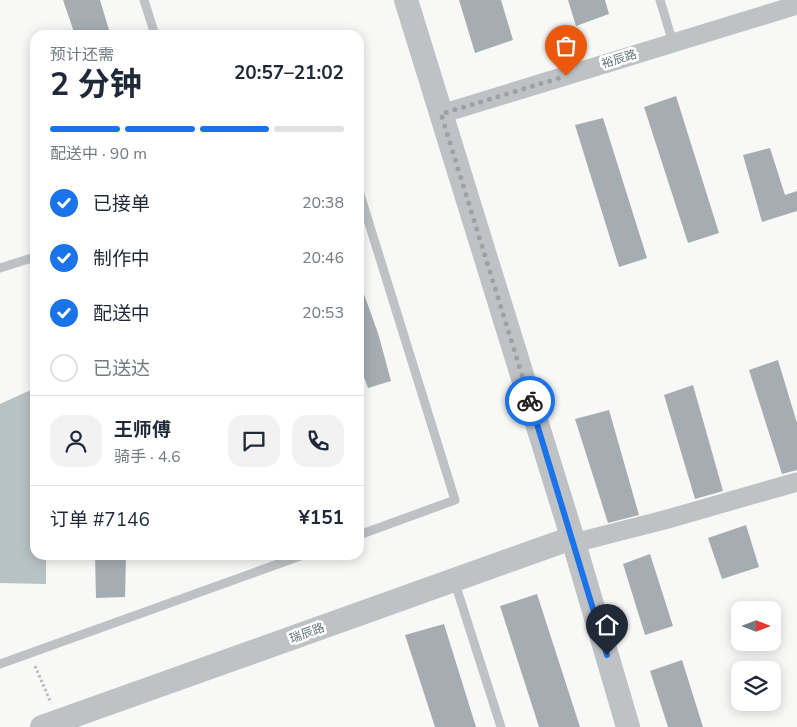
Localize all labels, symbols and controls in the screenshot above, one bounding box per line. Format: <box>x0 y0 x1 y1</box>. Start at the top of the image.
pin <box>545 25 587 76</box>
icon: bag <box>552 32 580 60</box>
text: 预计还需 <box>50 44 114 66</box>
street label: 裕辰路 <box>599 46 639 72</box>
text: 20:57–21:02 <box>234 60 344 86</box>
text: 2 分钟 <box>50 63 142 106</box>
text: 配送中 · 90 m <box>50 143 147 165</box>
icon: check <box>50 189 78 217</box>
text: 已接单 <box>93 191 150 217</box>
text: 20:38 <box>302 192 344 214</box>
icon: check <box>50 244 78 272</box>
text: 制作中 <box>93 246 150 272</box>
text: 20:46 <box>302 247 344 269</box>
icon: check <box>50 299 78 327</box>
text: 配送中 <box>93 301 150 327</box>
text: 20:53 <box>302 302 344 324</box>
text: 已送达 <box>93 356 150 382</box>
courier <box>505 376 555 426</box>
icon: bike <box>516 387 544 415</box>
button: person <box>50 415 102 467</box>
button: chat <box>228 415 280 467</box>
button: phone <box>292 415 344 467</box>
text: 王师傅 <box>114 417 171 443</box>
text: 骑手 · 4.6 <box>114 446 181 468</box>
text: ¥151 <box>298 505 344 531</box>
text: 订单 #7146 <box>50 507 150 533</box>
north arrow <box>731 601 781 651</box>
map controls <box>731 601 781 711</box>
pin <box>586 604 628 655</box>
icon: home <box>593 611 621 639</box>
street label: 瑞辰路 <box>287 619 327 647</box>
button: layers <box>731 661 781 711</box>

